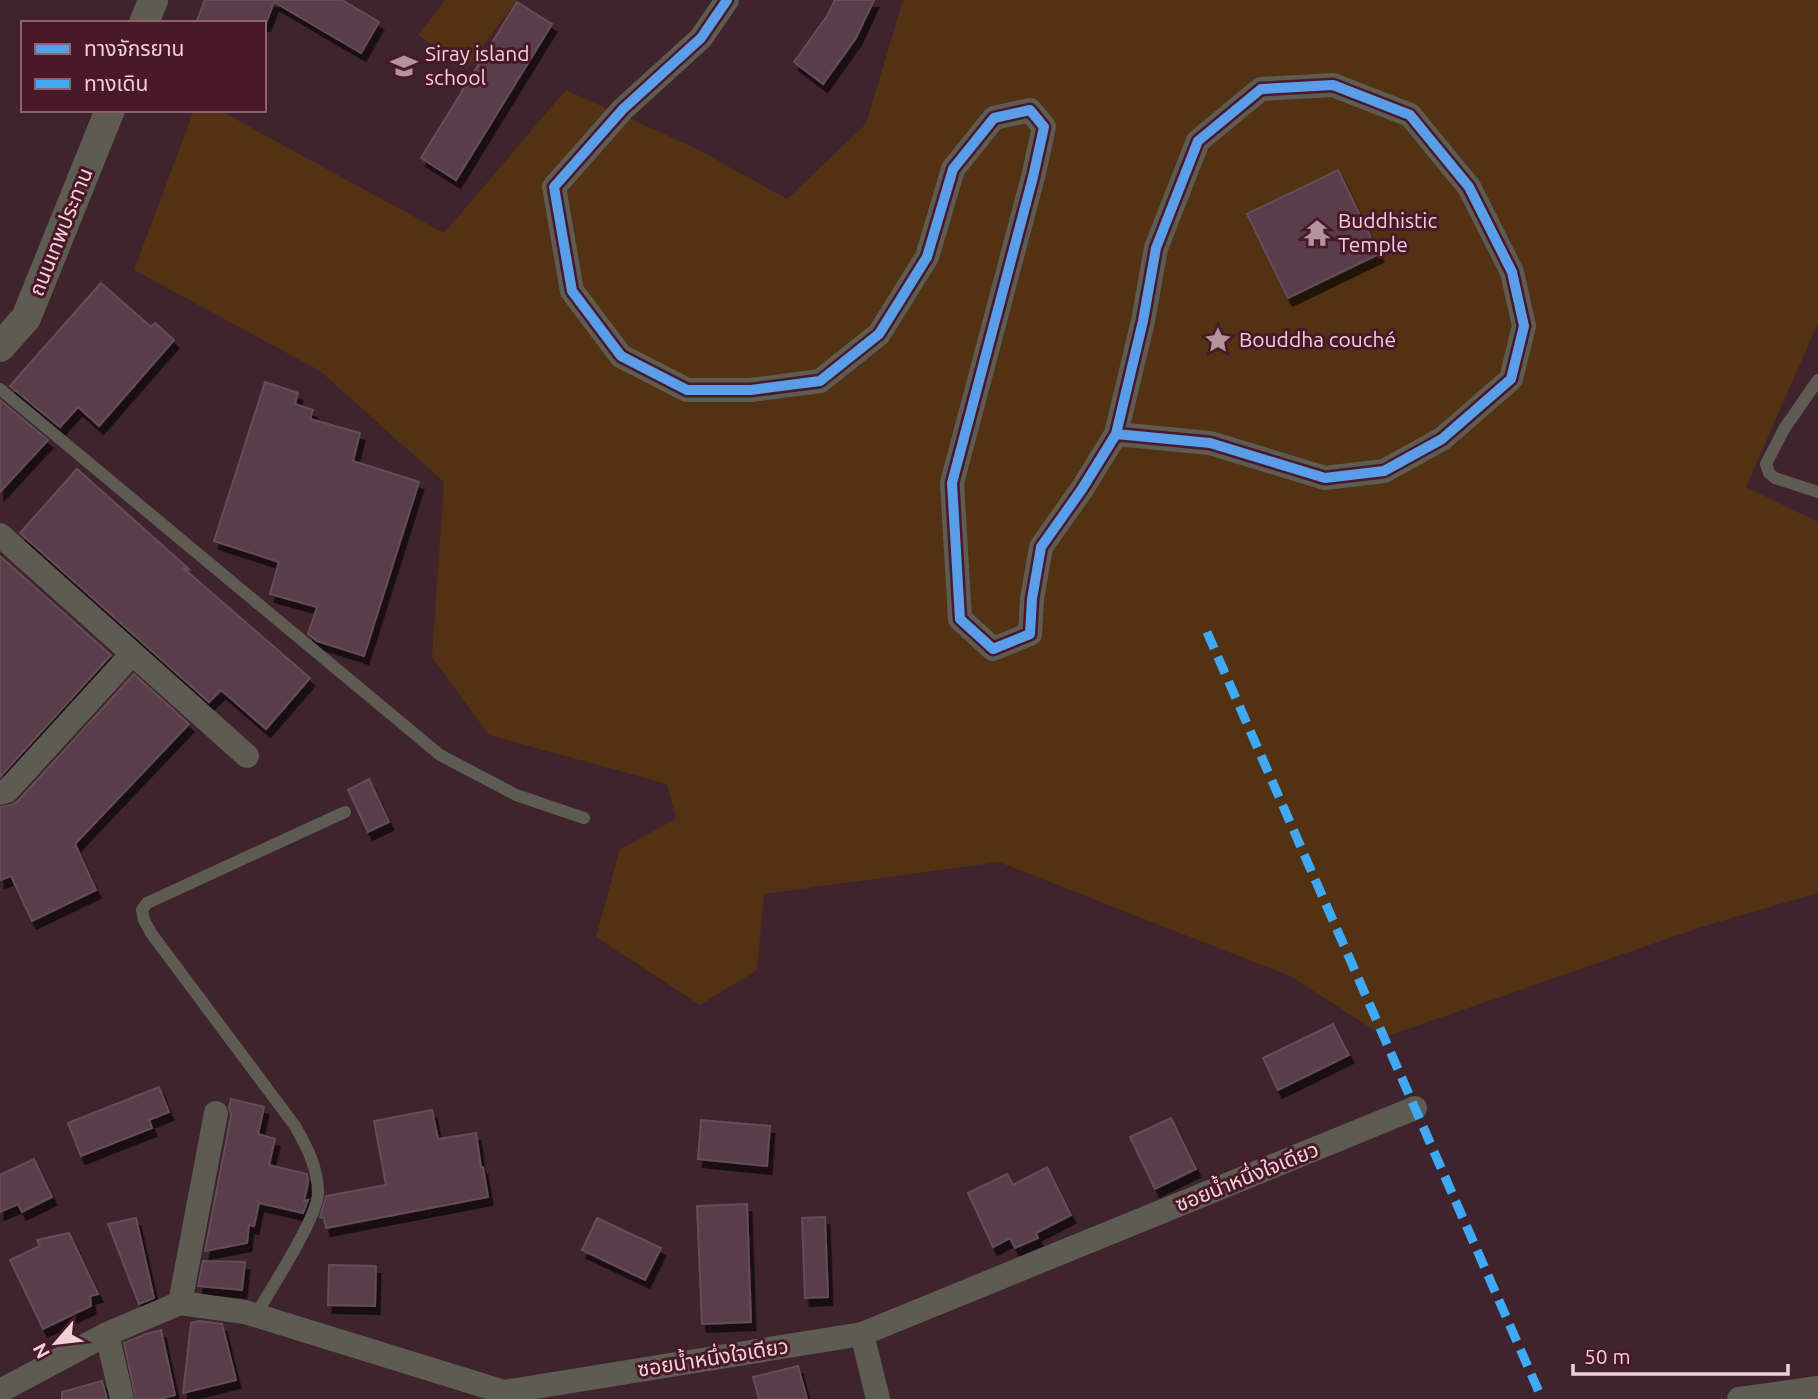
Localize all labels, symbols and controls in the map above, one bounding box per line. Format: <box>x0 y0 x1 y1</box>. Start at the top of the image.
legend <box>21 21 266 112</box>
text: ทางจักรยาน <box>84 36 185 60</box>
place label: Siray island school <box>425 41 530 89</box>
school or university icon: Siray island school <box>389 51 419 81</box>
text: ทางเดิน <box>84 71 148 95</box>
street label: ถนนเทพประทาน <box>23 164 97 299</box>
place label: Buddhistic Temple <box>1338 208 1437 256</box>
temple icon: Buddhistic Temple <box>1302 218 1332 248</box>
place icon: Bouddha couché <box>1203 325 1233 355</box>
place label: Bouddha couché <box>1239 327 1396 351</box>
street label: ซอยน้ำหนึ่งใจเดียว <box>1171 1135 1322 1216</box>
north arrow <box>21 1308 91 1378</box>
street label: ซอยน้ำหนึ่งใจเดียว <box>635 1331 790 1381</box>
scale bar <box>1573 1332 1788 1376</box>
text: N <box>28 1340 54 1362</box>
text: 50 m <box>1584 1344 1631 1368</box>

